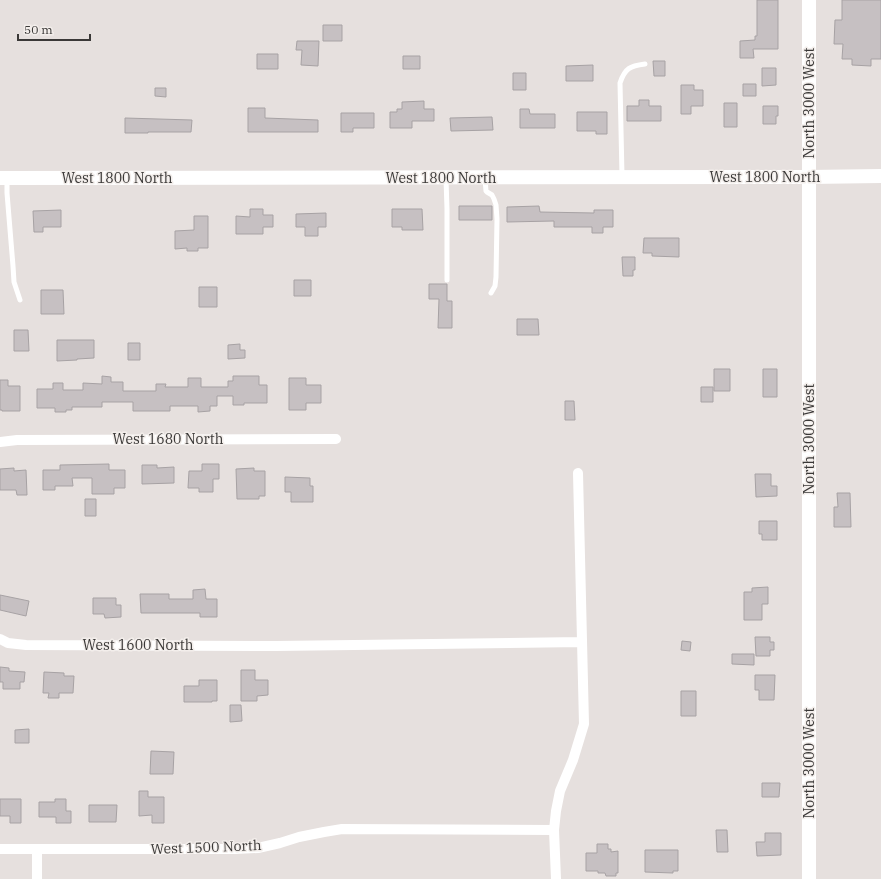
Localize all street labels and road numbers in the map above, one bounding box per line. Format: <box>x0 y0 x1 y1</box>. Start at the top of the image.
street label: North 3000 West <box>800 47 818 158</box>
street label: West 1800 North <box>710 168 821 186</box>
street label: West 1800 North <box>62 169 173 187</box>
street label: West 1800 North <box>386 169 497 187</box>
street label: North 3000 West <box>800 383 818 494</box>
street label: West 1680 North <box>113 430 224 448</box>
street label: West 1600 North <box>83 636 194 654</box>
street label: North 3000 West <box>800 707 818 818</box>
street label: West 1500 North <box>150 836 262 858</box>

